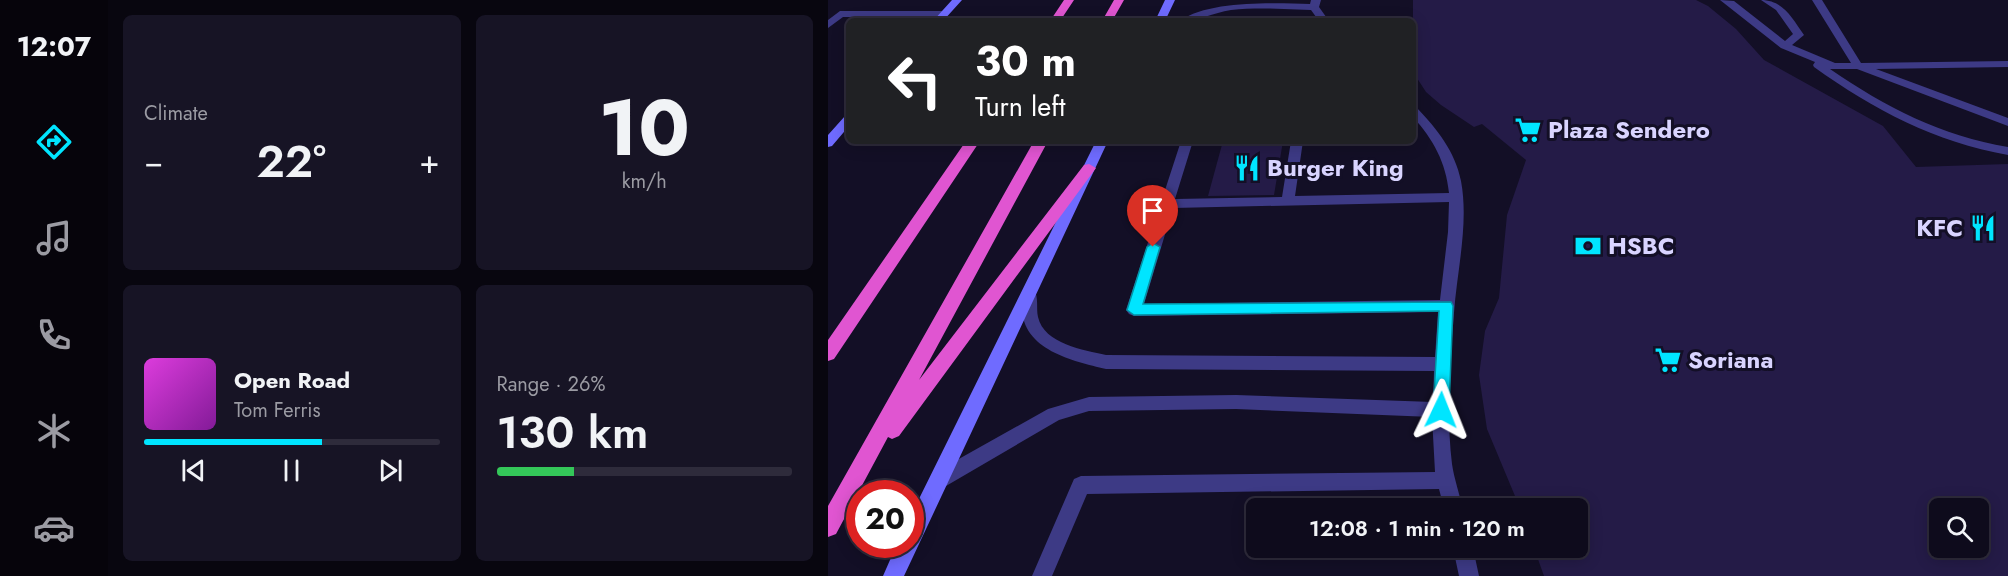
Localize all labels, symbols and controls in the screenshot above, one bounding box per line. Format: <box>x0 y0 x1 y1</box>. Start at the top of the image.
text: 12:07 <box>17 27 91 66</box>
text: 30 m <box>975 31 1076 92</box>
icon: left <box>876 42 954 120</box>
text: 10 <box>599 72 690 184</box>
text: Turn left <box>975 87 1065 126</box>
text: Climate <box>144 99 208 128</box>
place label: Plaza Sendero <box>1548 112 1710 147</box>
supermarket icon: Plaza Sendero <box>1513 115 1543 145</box>
icon: directions <box>33 121 75 163</box>
text: 22° <box>256 129 326 194</box>
text: − <box>144 138 163 185</box>
text: + <box>419 138 440 185</box>
place label: Burger King <box>1267 150 1404 185</box>
restaurant icon: Burger King <box>1232 153 1262 183</box>
text: km/h <box>622 167 667 196</box>
pin <box>1127 185 1178 247</box>
icon: arrive <box>1136 194 1169 227</box>
place label: KFC <box>1916 210 1963 245</box>
restaurant icon: KFC <box>1968 213 1998 243</box>
icon: music <box>33 217 75 259</box>
place label: HSBC <box>1608 228 1675 263</box>
bank icon: HSBC <box>1573 231 1603 261</box>
icon: phone <box>33 314 75 356</box>
place label: Soriana <box>1688 342 1773 377</box>
supermarket icon: Soriana <box>1653 345 1683 375</box>
text: Open Road <box>234 364 350 396</box>
text: Range · 26% <box>497 370 605 399</box>
position arrow <box>1409 378 1473 442</box>
text: Tom Ferris <box>234 396 321 425</box>
text: 130 km <box>497 400 648 465</box>
icon: climate <box>33 410 75 452</box>
icon: previous <box>177 454 210 487</box>
icon: pause <box>275 454 308 487</box>
icon: next <box>374 454 407 487</box>
speed limit sign: 20 <box>846 480 924 558</box>
map controls <box>1929 498 1989 558</box>
button: search <box>1929 498 1989 558</box>
icon: car <box>33 507 75 549</box>
text: 12:08 · 1 min · 120 m <box>1309 512 1525 544</box>

